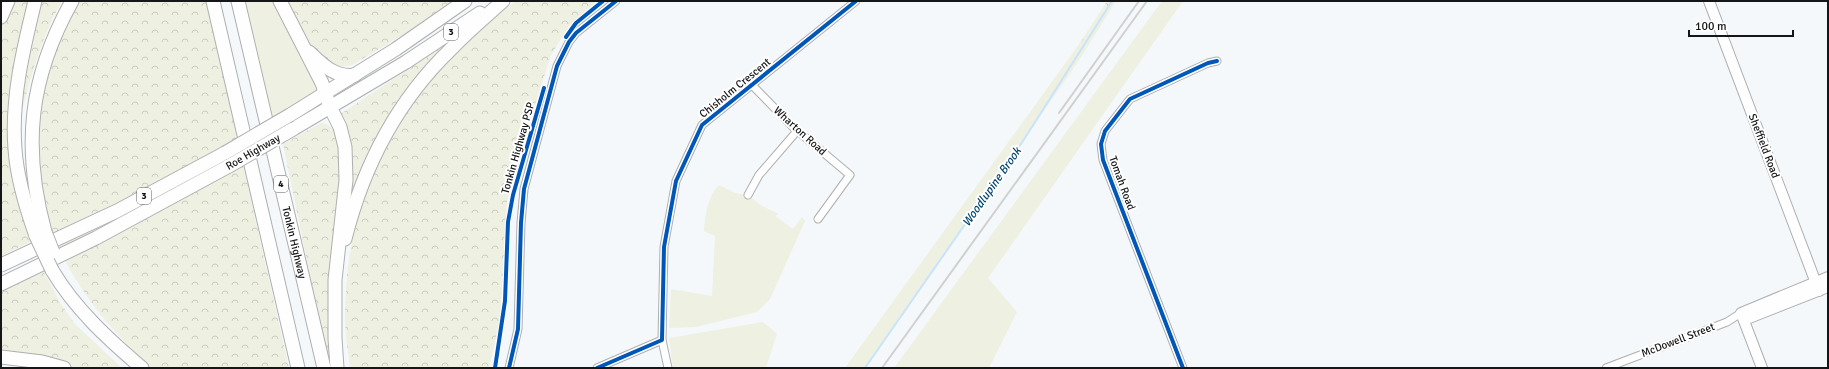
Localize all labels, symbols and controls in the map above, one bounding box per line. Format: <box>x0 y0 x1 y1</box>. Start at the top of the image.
scale bar <box>1689 12 1793 38</box>
text: 100 m <box>1695 19 1727 34</box>
road number: 3 <box>444 24 458 40</box>
street label: Chisholm Crescent <box>697 55 773 121</box>
street label: Tonkin Highway PSP <box>499 101 537 195</box>
street label: Wharton Road <box>771 104 829 158</box>
street label: Sheffield Road <box>1746 112 1782 180</box>
street label: Roe Highway <box>224 131 283 173</box>
water label: Woodlupine Brook <box>959 144 1025 229</box>
street label: Tomah Road <box>1106 154 1138 212</box>
road number: 4 <box>274 176 288 192</box>
road number: 3 <box>137 188 151 204</box>
street label: Tonkin Highway <box>280 205 310 281</box>
street label: McDowell Street <box>1639 320 1717 360</box>

